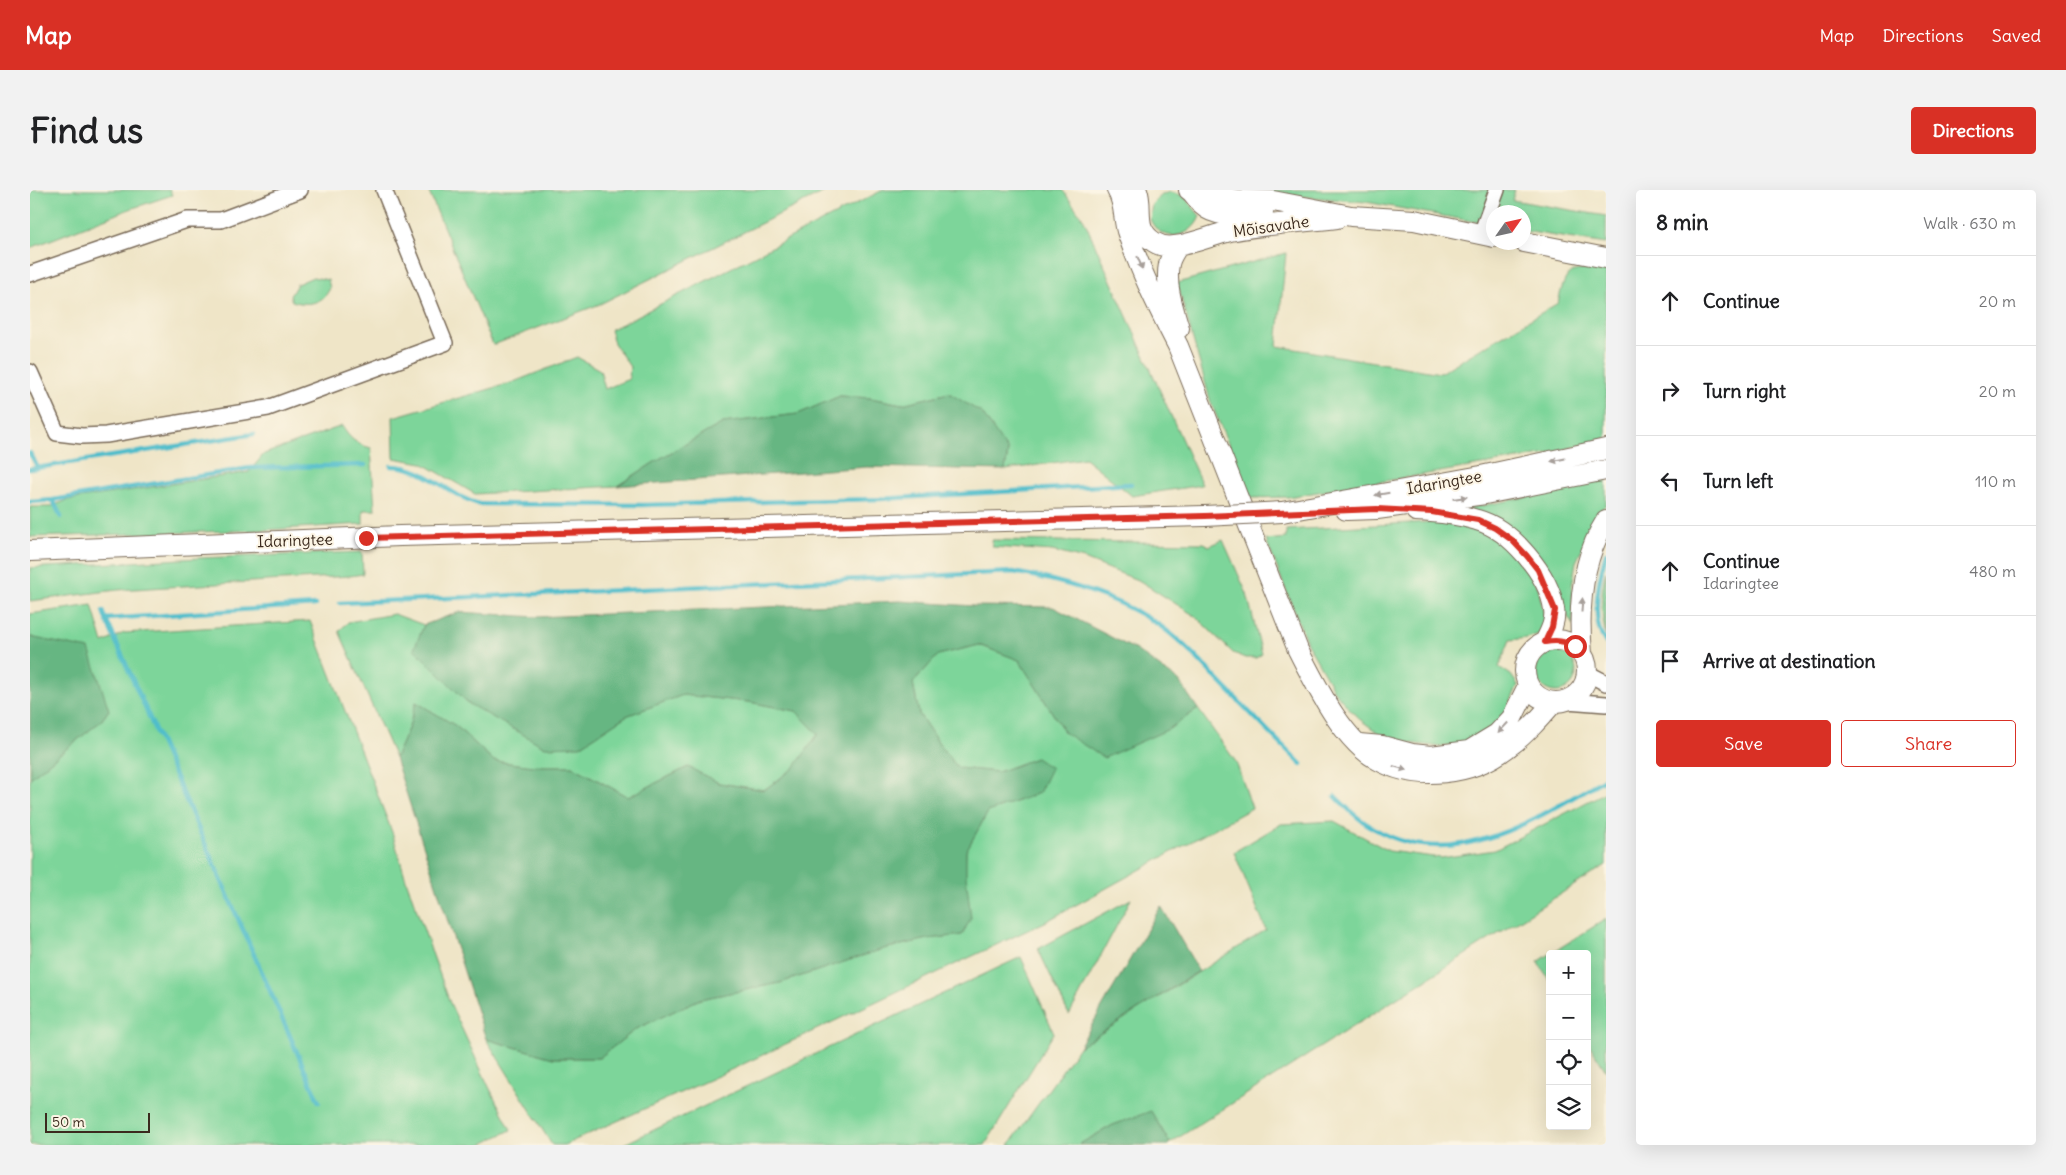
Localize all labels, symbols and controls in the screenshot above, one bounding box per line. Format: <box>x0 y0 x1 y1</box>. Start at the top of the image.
text: Map <box>25 20 72 50</box>
text: Map <box>1819 24 1854 47</box>
text: Directions <box>1882 24 1964 47</box>
text: Saved <box>1992 24 2041 47</box>
button: Directions <box>1911 107 2036 154</box>
text: Find us <box>30 108 143 152</box>
north arrow <box>1486 205 1531 250</box>
text: 8 min <box>1656 209 1708 236</box>
street label: Mõisavahe <box>1232 211 1310 241</box>
text: Walk · 630 m <box>1923 213 2016 233</box>
one-way arrow <box>1136 256 1144 270</box>
icon: ahead <box>1656 287 1684 315</box>
text: Continue <box>1703 289 1780 313</box>
text: 20 m <box>1979 291 2016 311</box>
icon: right <box>1656 377 1684 405</box>
text: Turn right <box>1703 379 1786 403</box>
text: 20 m <box>1979 381 2016 401</box>
one-way arrow <box>1550 456 1566 464</box>
street label: Idaringtee <box>1405 466 1483 498</box>
icon: left <box>1656 467 1684 495</box>
text: Turn left <box>1703 469 1773 493</box>
text: 110 m <box>1975 471 2016 491</box>
one-way arrow <box>1373 490 1389 498</box>
one-way arrow <box>1452 493 1468 501</box>
route end <box>355 527 378 550</box>
street label: Idaringtee <box>257 529 333 551</box>
text: Continue <box>1703 549 1780 573</box>
icon: ahead <box>1656 557 1684 585</box>
text: 480 m <box>1969 561 2016 581</box>
text: Idaringtee <box>1703 573 1779 593</box>
one-way arrow <box>1578 597 1586 613</box>
route start <box>1564 635 1587 658</box>
icon: arrive <box>1656 647 1684 675</box>
text: Arrive at destination <box>1703 649 1876 673</box>
button: Save <box>1656 720 1831 767</box>
button: Share <box>1841 720 2016 767</box>
one-way arrow <box>1497 721 1509 733</box>
one-way arrow <box>1393 764 1408 772</box>
map controls <box>1546 950 1591 1130</box>
button: + <box>1546 950 1591 995</box>
button: − <box>1546 995 1591 1040</box>
button: locate <box>1546 1040 1591 1085</box>
button: layers <box>1546 1085 1591 1130</box>
scale bar <box>45 1110 150 1133</box>
text: 50 m <box>52 1113 85 1131</box>

